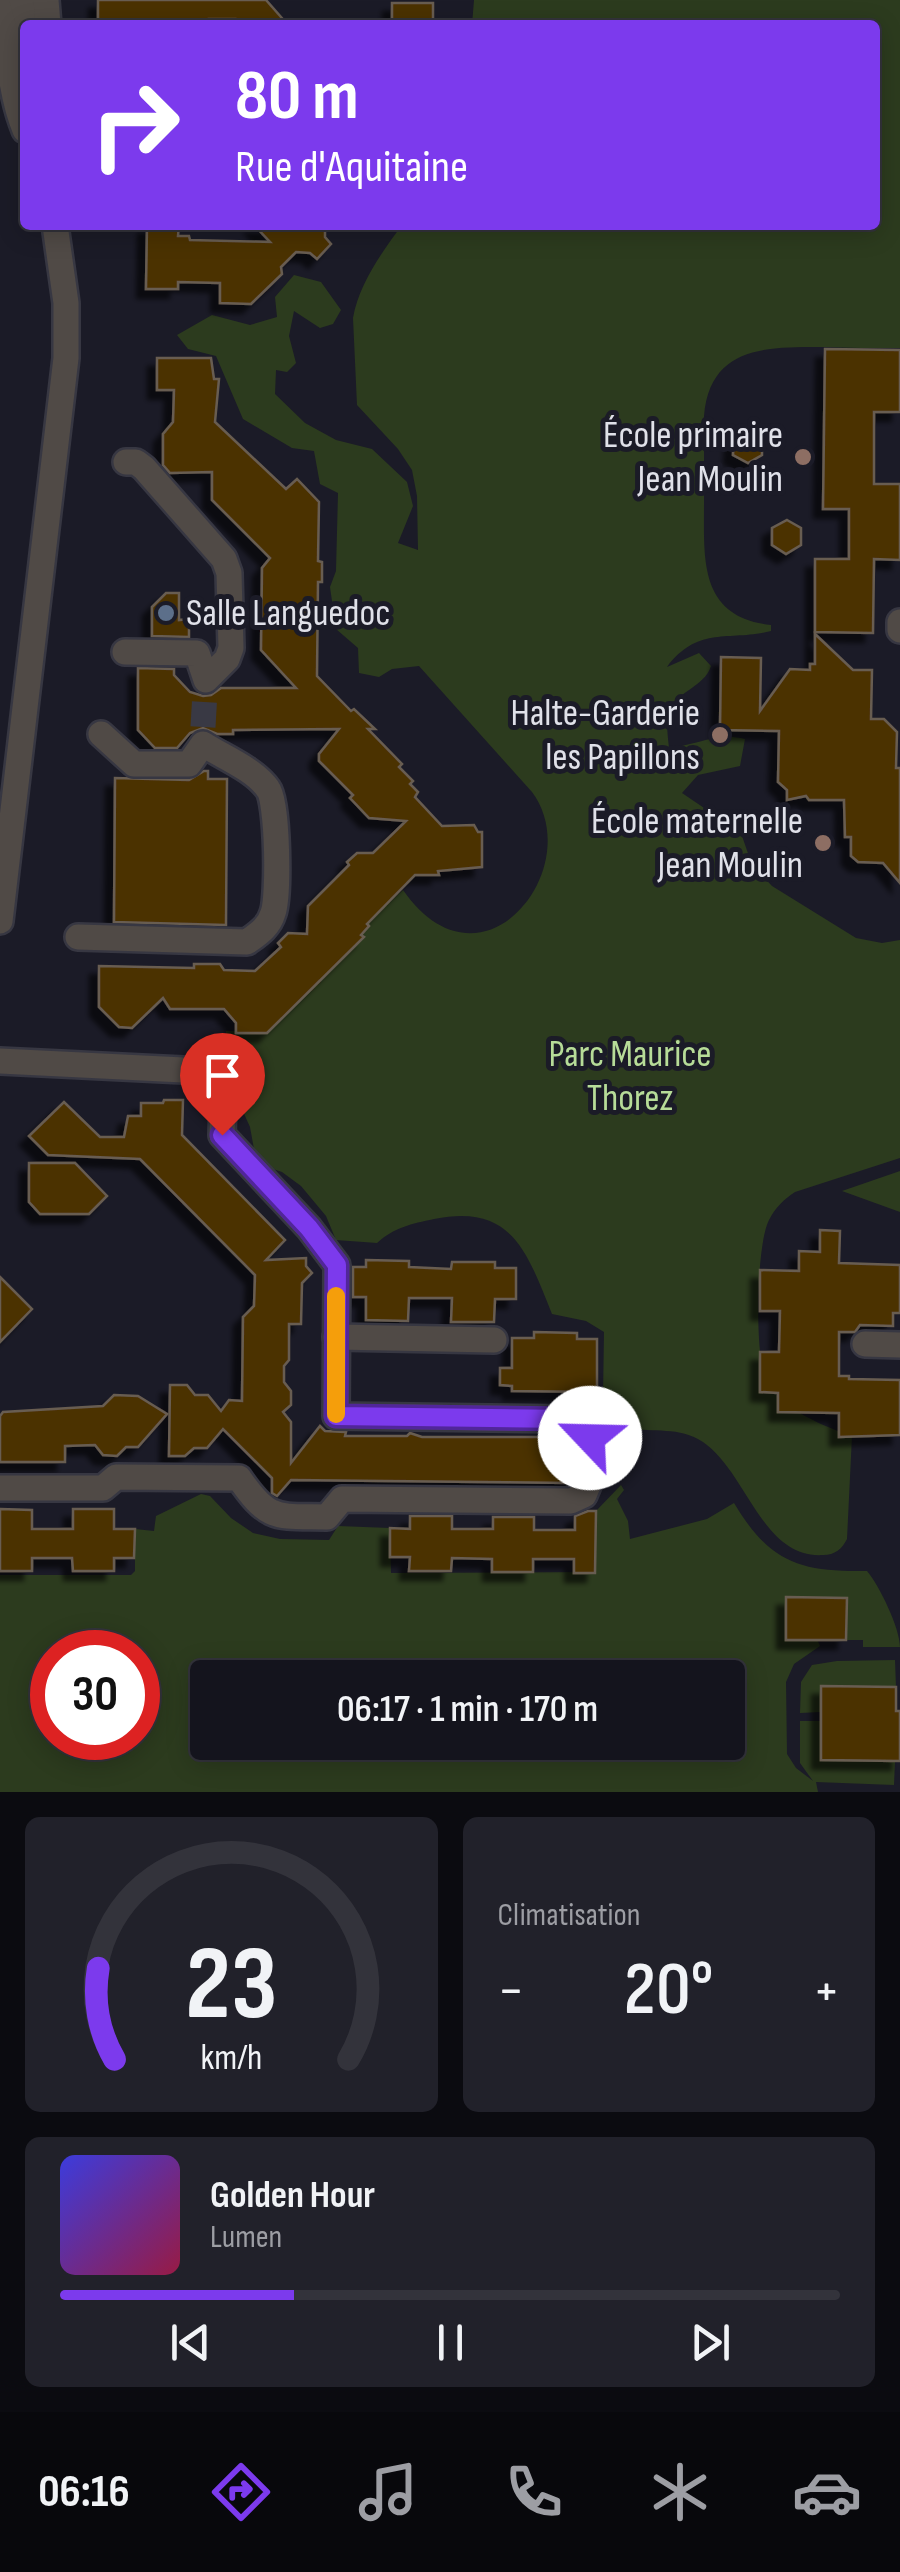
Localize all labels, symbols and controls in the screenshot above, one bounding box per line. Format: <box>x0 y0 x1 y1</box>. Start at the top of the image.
text: 80 m <box>235 55 359 139</box>
icon: right <box>70 60 200 190</box>
text: Rue d'Aquitaine <box>235 140 468 195</box>
place label: École primaire Jean Moulin <box>603 413 783 502</box>
marker: École primaire Jean Moulin <box>792 446 814 468</box>
place label: Salle Languedoc <box>186 591 390 636</box>
marker: Salle Languedoc <box>155 602 177 624</box>
place label: Halte-Garderie les Papillons <box>510 691 700 780</box>
marker: Halte-Garderie les Papillons <box>709 724 731 746</box>
place label: École maternelle Jean Moulin <box>591 799 803 888</box>
marker: École maternelle Jean Moulin <box>812 832 834 854</box>
park label: Parc Maurice Thorez <box>548 1032 712 1121</box>
pin <box>180 1033 265 1136</box>
icon: arrive <box>195 1048 250 1103</box>
position arrow <box>538 1386 642 1490</box>
speed limit sign: 30 <box>30 1630 160 1760</box>
text: 06:17 · 1 min · 170 m <box>337 1687 598 1732</box>
text: Climatisation <box>498 1896 641 1935</box>
text: 23 <box>185 1923 277 2048</box>
text: 20° <box>624 1945 714 2036</box>
text: − <box>498 1958 524 2025</box>
text: + <box>813 1958 840 2025</box>
text: km/h <box>200 2037 262 2080</box>
text: Golden Hour <box>210 2173 375 2218</box>
text: Lumen <box>210 2218 282 2257</box>
icon: previous <box>163 2315 218 2370</box>
icon: pause <box>423 2315 478 2370</box>
icon: next <box>683 2315 738 2370</box>
icon: directions <box>206 2457 276 2527</box>
icon: music <box>353 2457 423 2527</box>
icon: phone <box>499 2457 569 2527</box>
icon: climate <box>645 2457 715 2527</box>
icon: car <box>792 2457 862 2527</box>
text: 06:16 <box>38 2465 130 2520</box>

